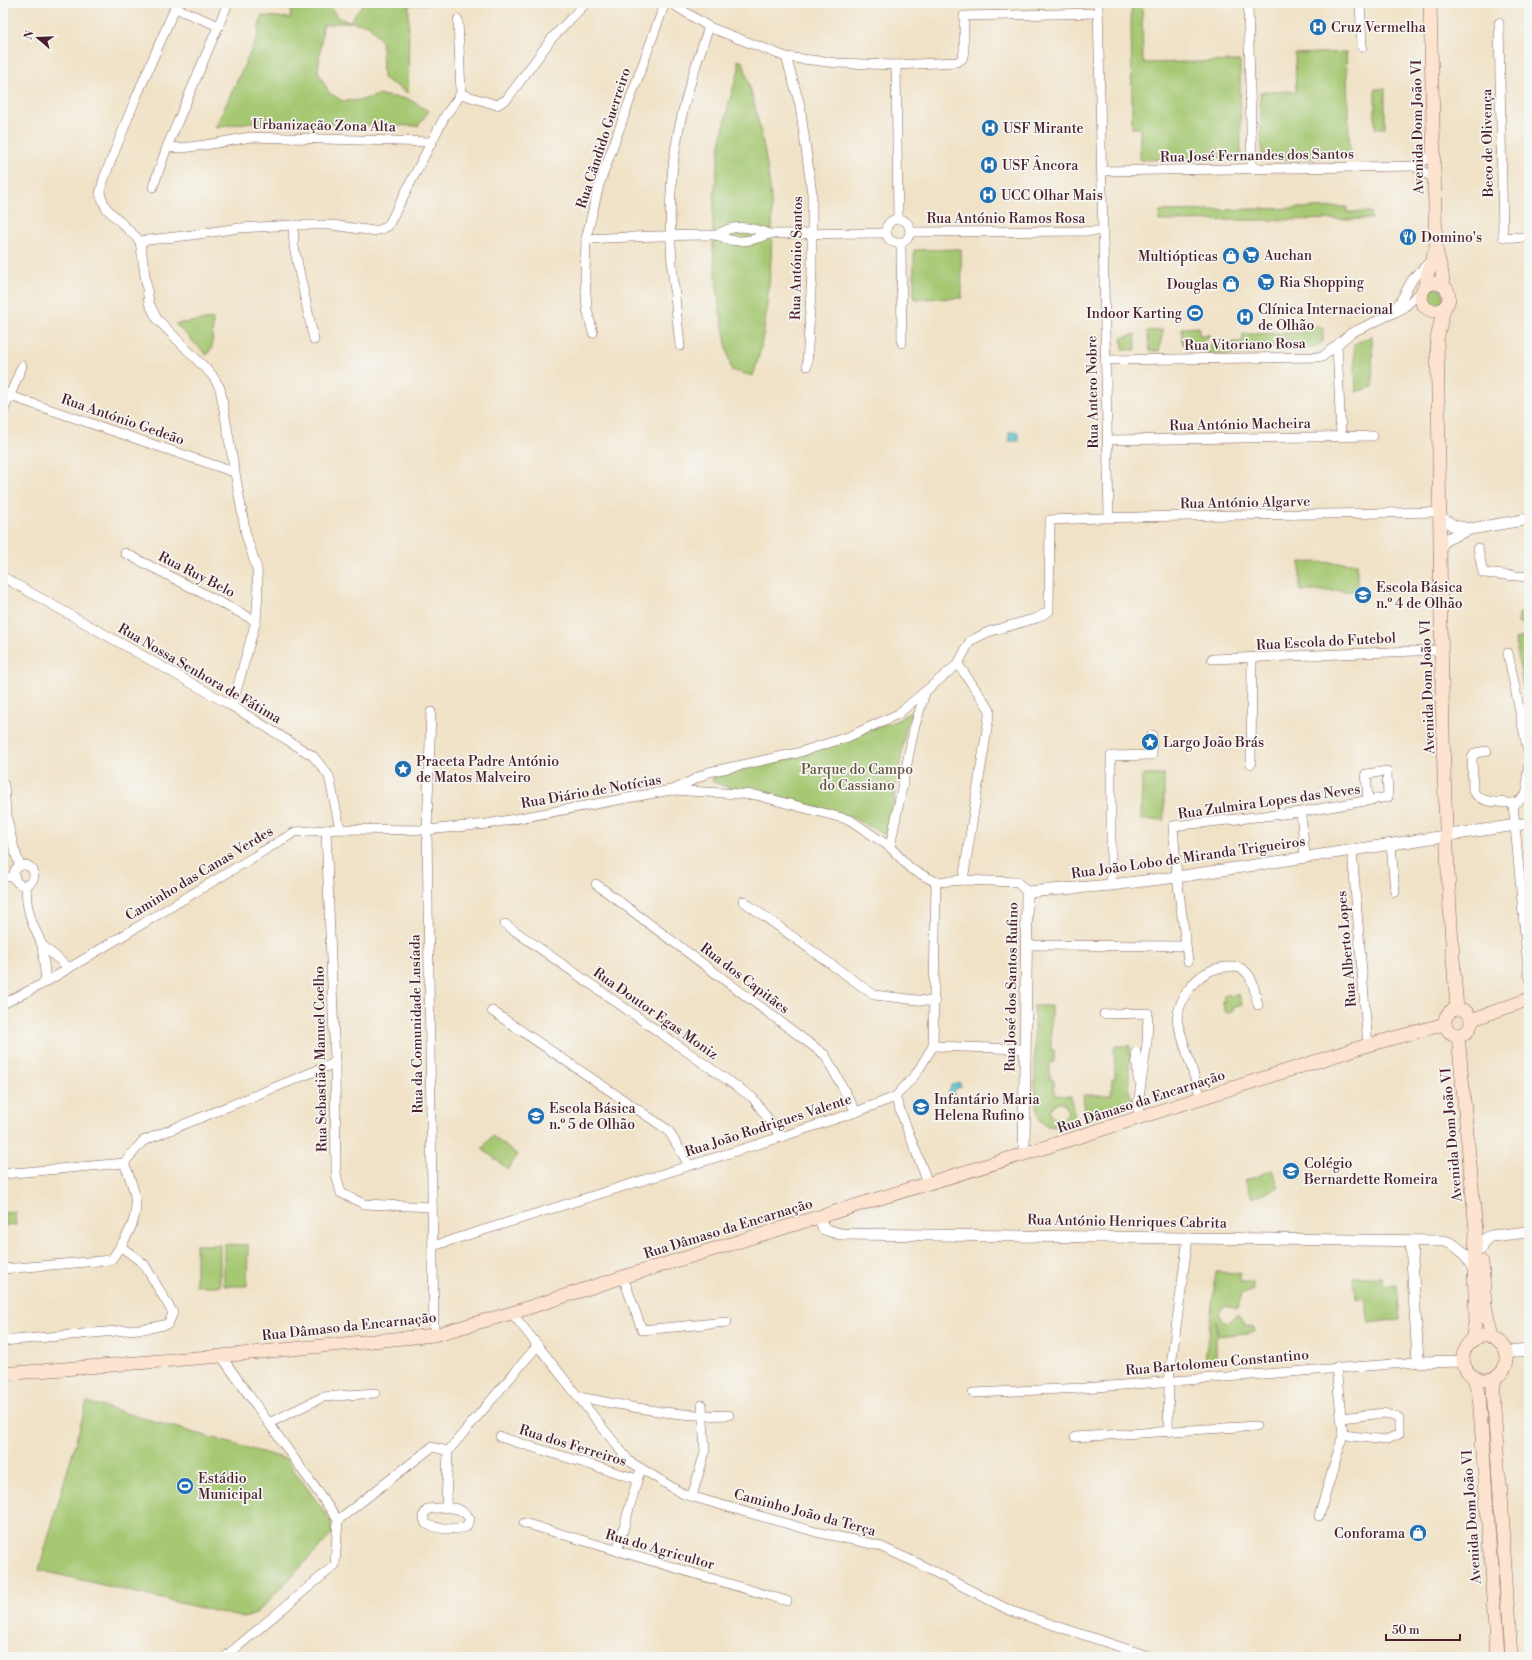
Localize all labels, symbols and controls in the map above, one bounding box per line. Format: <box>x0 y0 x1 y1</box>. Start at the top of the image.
hospital icon: Cruz Vermelha <box>1308 17 1328 37</box>
north arrow <box>18 18 58 58</box>
place label: Cruz Vermelha <box>1331 19 1427 37</box>
text: N <box>21 28 38 41</box>
street label: Avenida Dom João VI <box>1408 59 1428 195</box>
street label: Rua Cândido Guerreiro <box>573 65 635 211</box>
street label: Beco de Olivença <box>1478 88 1498 198</box>
street label: Urbanização Zona Alta <box>252 116 397 136</box>
hospital icon: USF Mirante <box>980 118 1000 138</box>
place label: USF Mirante <box>1003 120 1084 138</box>
street label: Rua José Fernandes dos Santos <box>1160 145 1354 167</box>
hospital icon: USF Âncora <box>979 155 999 175</box>
place label: USF Âncora <box>1002 155 1079 175</box>
hospital icon: UCC Olhar Mais <box>978 185 998 205</box>
place label: UCC Olhar Mais <box>1001 187 1103 205</box>
street label: Rua António Santos <box>787 196 807 320</box>
street label: Rua António Ramos Rosa <box>927 210 1086 228</box>
restaurant icon: Domino's <box>1398 227 1418 247</box>
place label: Domino's <box>1421 229 1482 247</box>
supermarket icon: Auchan <box>1241 245 1261 265</box>
shop icon: Multiópticas <box>1221 246 1241 266</box>
place label: Auchan <box>1263 247 1313 265</box>
place label: Multiópticas <box>1138 248 1218 266</box>
supermarket icon: Ria Shopping <box>1256 272 1276 292</box>
shop icon: Douglas <box>1221 274 1241 294</box>
place label: Ria Shopping <box>1279 274 1365 292</box>
place label: Douglas <box>1167 276 1218 294</box>
place label: Clínica Internacional de Olhão <box>1258 301 1393 335</box>
sports icon: Indoor Karting <box>1185 303 1205 323</box>
place label: Indoor Karting <box>1086 305 1183 323</box>
hospital icon: Clínica Internacional de Olhão <box>1235 307 1255 327</box>
street label: Rua Antero Nobre <box>1083 335 1103 449</box>
street label: Rua Vitoriano Rosa <box>1184 335 1307 355</box>
street label: Rua António Gedeão <box>59 390 187 450</box>
street label: Rua António Macheira <box>1169 415 1312 435</box>
street label: Rua António Algarve <box>1180 493 1310 513</box>
street label: Rua Ruy Belo <box>155 548 238 602</box>
place label: Escola Básica n.º 4 de Olhão <box>1376 579 1464 613</box>
school or university icon: Escola Básica n.º 4 de Olhão <box>1353 585 1373 605</box>
street label: Avenida Dom João VI <box>1417 619 1439 756</box>
street label: Rua Nossa Senhora de Fátima <box>115 620 285 729</box>
street label: Rua Escola do Futebol <box>1256 629 1397 655</box>
place icon: Largo João Brás <box>1140 732 1160 752</box>
place label: Largo João Brás <box>1163 734 1264 752</box>
place label: Praceta Padre António de Matos Malveiro <box>416 753 559 787</box>
place icon: Praceta Padre António de Matos Malveiro <box>393 759 413 779</box>
park label: Parque do Campo do Cassiano <box>801 761 913 795</box>
street label: Rua Diário de Notícias <box>520 771 663 813</box>
street label: Rua Zulmira Lopes das Neves <box>1177 780 1362 824</box>
street label: Caminho das Canas Verdes <box>122 823 277 925</box>
street label: Rua João Lobo de Miranda Trigueiros <box>1070 833 1306 883</box>
street label: Rua Alberto Lopes <box>1333 890 1361 1008</box>
street label: Rua José dos Santos Rufino <box>1002 902 1022 1072</box>
street label: Rua da Comunidade Lusíada <box>406 933 428 1114</box>
street label: Rua dos Capitães <box>696 939 793 1018</box>
street label: Rua Doutor Egas Moniz <box>589 964 722 1064</box>
street label: Rua Sebastião Manuel Coelho <box>310 966 332 1152</box>
street label: Rua Dâmaso da Encarnação <box>1055 1066 1228 1138</box>
street label: Avenida Dom João VI <box>1437 1066 1467 1204</box>
street label: Rua João Rodrigues Valente <box>683 1090 854 1161</box>
place label: Infantário Maria Helena Rufino <box>934 1091 1041 1125</box>
school or university icon: Infantário Maria Helena Rufino <box>911 1097 931 1117</box>
place label: Escola Básica n.º 5 de Olhão <box>549 1100 637 1134</box>
school or university icon: Escola Básica n.º 5 de Olhão <box>526 1106 546 1126</box>
place label: Colégio Bernardette Romeira <box>1303 1155 1439 1189</box>
school or university icon: Colégio Bernardette Romeira <box>1281 1161 1301 1181</box>
street label: Rua Dâmaso da Encarnação <box>642 1195 815 1263</box>
street label: Rua António Henriques Cabrita <box>1027 1211 1228 1233</box>
street label: Rua Dâmaso da Encarnação <box>261 1309 438 1345</box>
street label: Rua Bartolomeu Constantino <box>1124 1346 1310 1380</box>
street label: Rua dos Ferreiros <box>517 1421 629 1471</box>
street label: Avenida Dom João VI <box>1458 1449 1486 1586</box>
place label: Estádio Municipal <box>198 1470 262 1504</box>
sports icon: Estádio Municipal <box>175 1476 195 1496</box>
street label: Caminho João da Terça <box>732 1485 879 1541</box>
shop icon: Conforama <box>1408 1523 1428 1543</box>
place label: Conforama <box>1334 1525 1406 1543</box>
street label: Rua do Agricultor <box>603 1526 716 1574</box>
scale bar <box>1386 1616 1460 1642</box>
text: 50 m <box>1392 1623 1420 1638</box>

